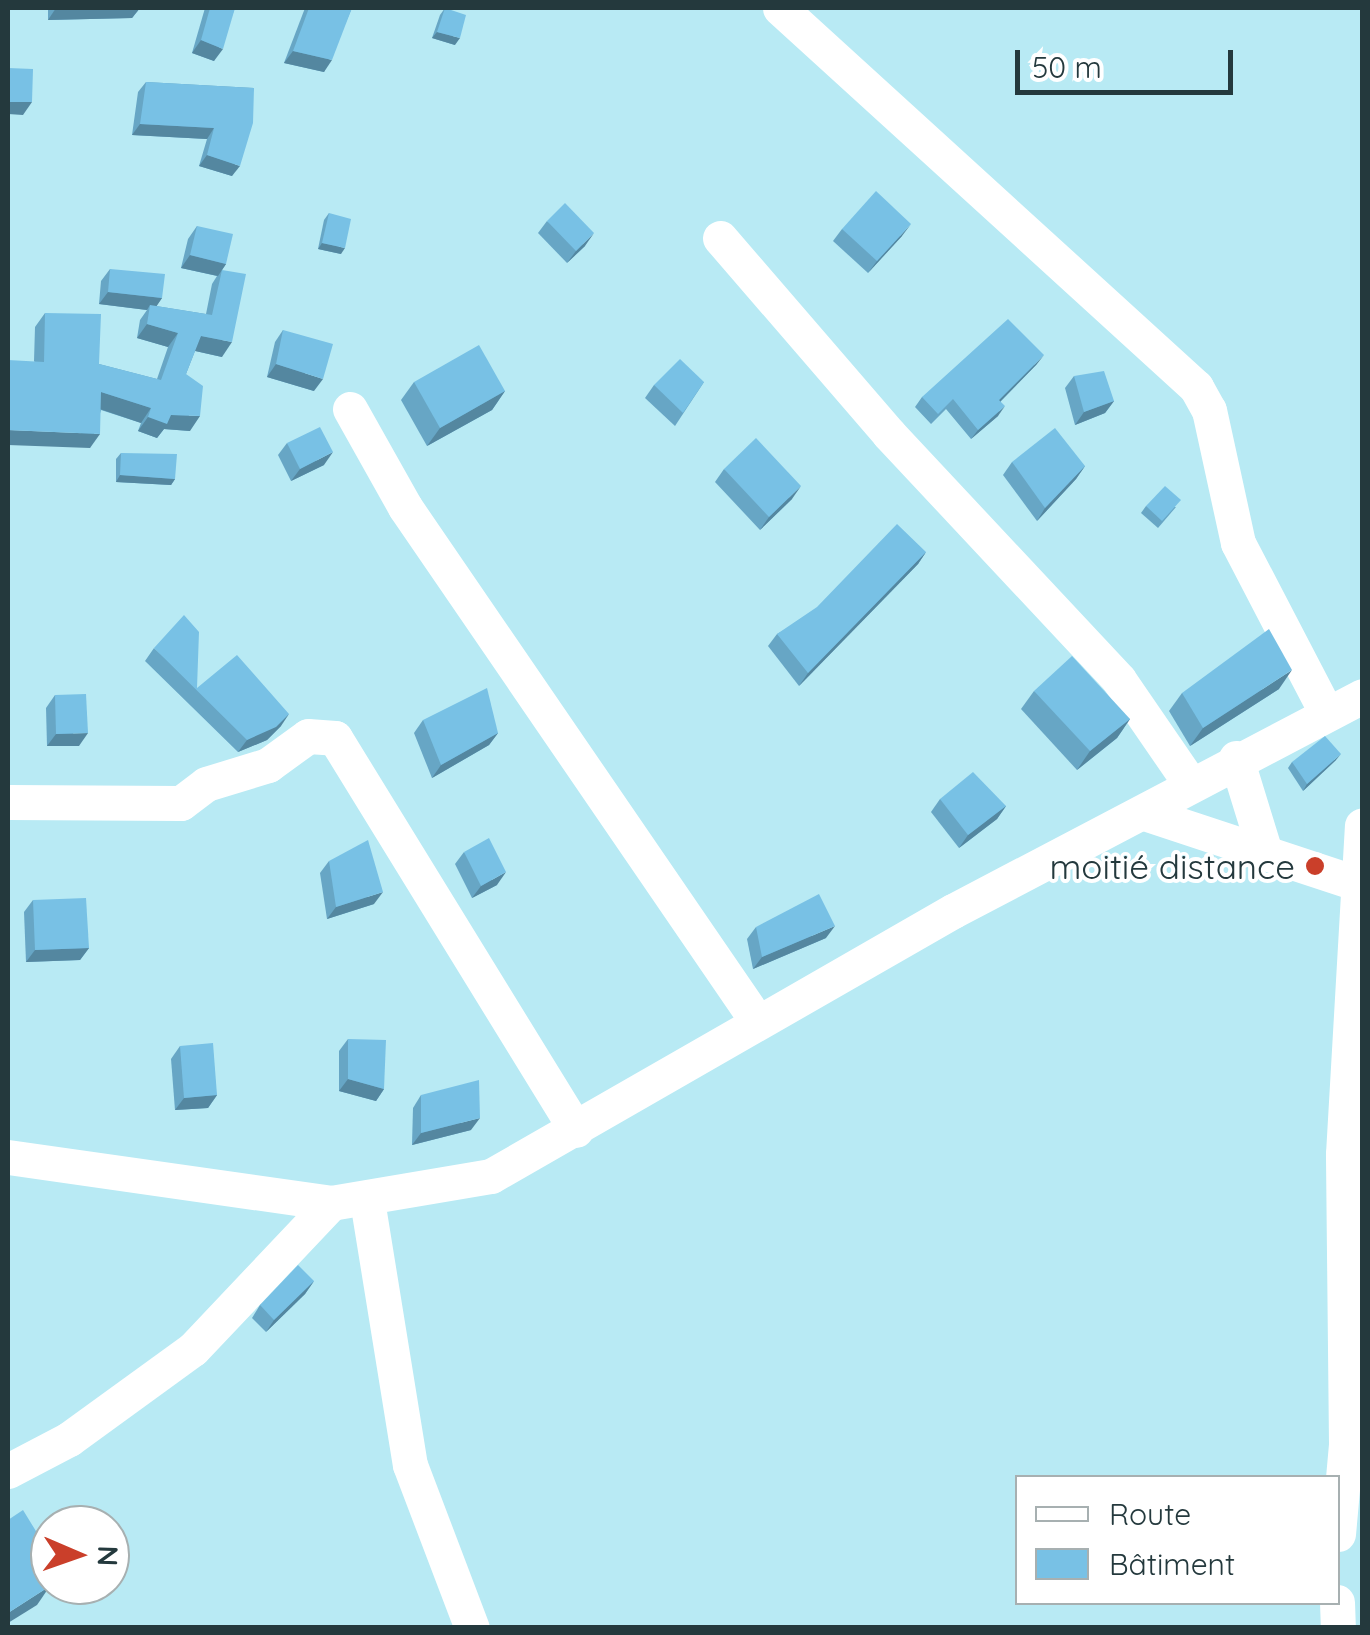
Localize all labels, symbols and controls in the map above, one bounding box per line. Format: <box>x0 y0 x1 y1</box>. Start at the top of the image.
scale bar <box>1020 30 1238 92</box>
text: 50 m <box>1032 48 1102 86</box>
place label: moitié distance <box>1049 845 1295 887</box>
marker: moitié distance <box>1304 855 1326 877</box>
legend <box>1015 1475 1340 1605</box>
text: Route <box>1109 1495 1191 1533</box>
north arrow <box>30 1505 130 1605</box>
text: N <box>91 1545 126 1567</box>
text: Bâtiment <box>1109 1545 1235 1583</box>

